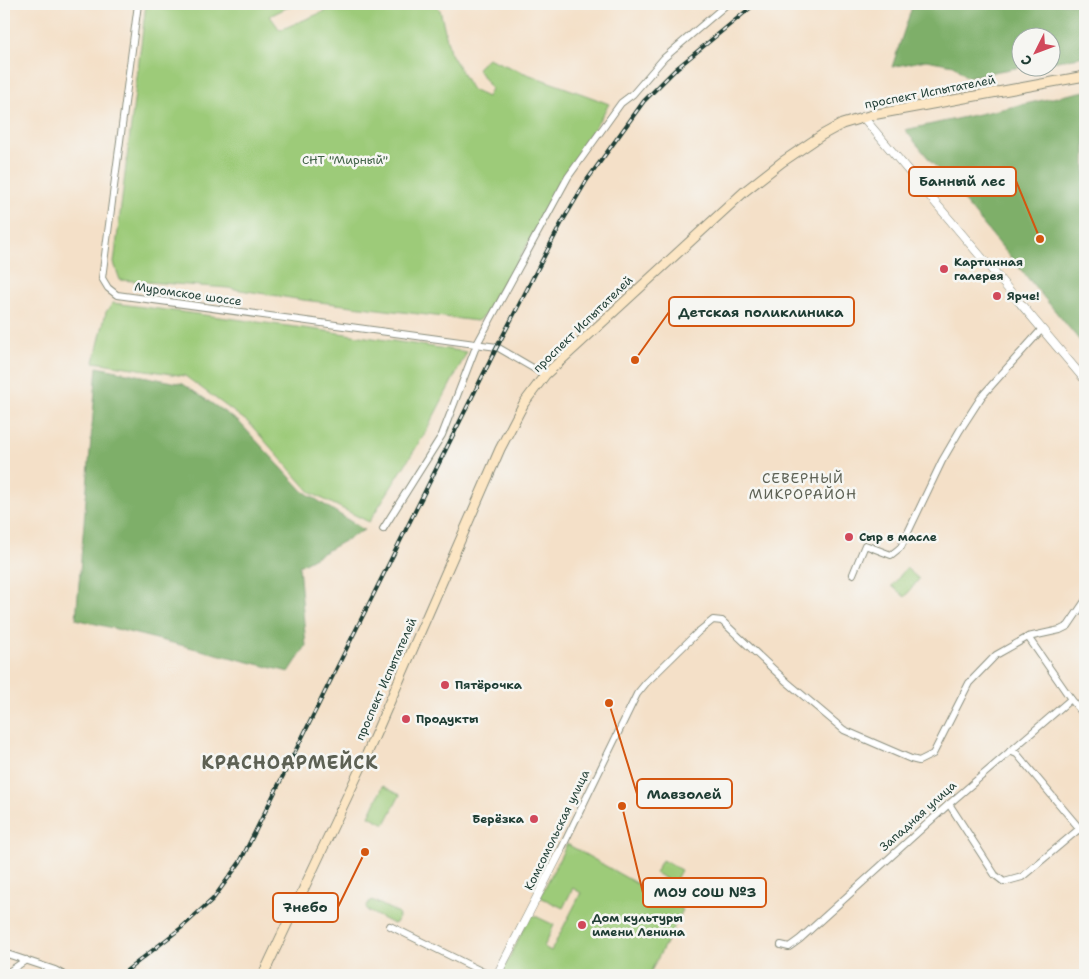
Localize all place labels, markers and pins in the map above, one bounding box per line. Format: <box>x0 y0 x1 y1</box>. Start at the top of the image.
callout: Банный лес <box>909 167 1016 196</box>
place label: Картинная галерея <box>954 254 1023 284</box>
marker: Картинная галерея <box>938 263 950 275</box>
place label: Ярче! <box>1007 288 1040 304</box>
marker: Ярче! <box>991 290 1003 302</box>
callout: Детская поликлиника <box>669 297 854 326</box>
place label: Сыр в масле <box>859 529 937 545</box>
marker: Сыр в масле <box>843 531 855 543</box>
place label: Пятёрочка <box>455 677 523 693</box>
marker: Пятёрочка <box>439 679 451 691</box>
place label: Продукты <box>416 711 479 727</box>
marker: Продукты <box>400 713 412 725</box>
callout: Мавзолей <box>637 779 732 808</box>
place label: Берёзка <box>472 811 525 827</box>
marker: Берёзка <box>528 813 540 825</box>
callout: МОУ СОШ №3 <box>643 878 766 907</box>
callout: 7небо <box>273 893 338 922</box>
place label: Дом культуры имени Ленина <box>592 910 686 940</box>
marker: Дом культуры имени Ленина <box>576 919 588 931</box>

